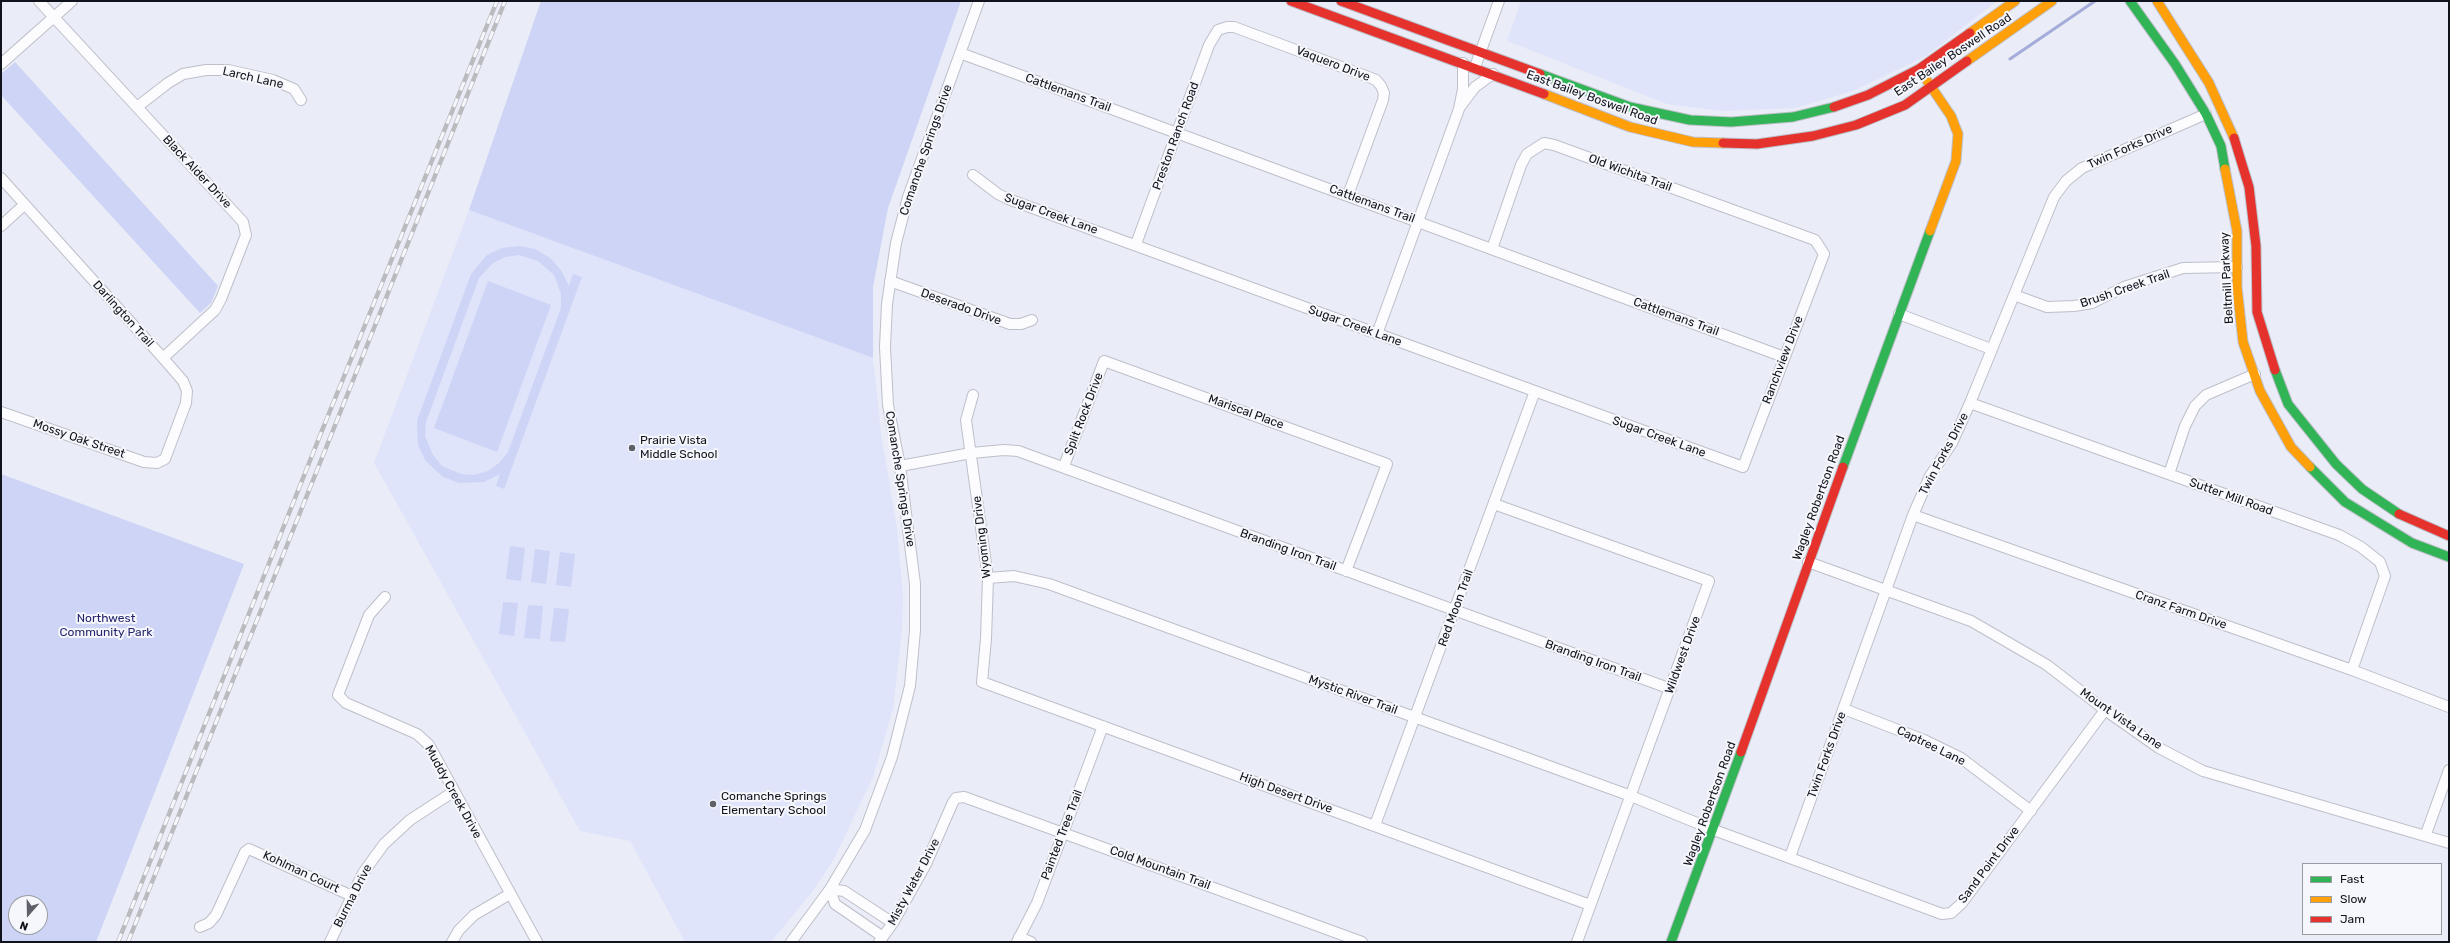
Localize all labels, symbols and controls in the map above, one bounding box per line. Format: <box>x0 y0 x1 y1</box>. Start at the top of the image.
street label: East Bailey Boswell Road <box>1892 10 2014 100</box>
street label: Vaquero Drive <box>1294 43 1372 85</box>
street label: Larch Lane <box>221 64 285 92</box>
street label: East Bailey Boswell Road <box>1525 68 1659 128</box>
street label: Cattlemans Trail <box>1023 71 1113 115</box>
street label: Preston Ranch Road <box>1150 80 1202 192</box>
street label: Comanche Springs Drive <box>897 83 955 217</box>
street label: Twin Forks Drive <box>2085 122 2175 172</box>
street label: Black Alder Drive <box>160 133 234 211</box>
street label: Old Wichita Trail <box>1586 151 1674 195</box>
street label: Cattlemans Trail <box>1327 182 1417 226</box>
street label: Sugar Creek Lane <box>1002 190 1100 238</box>
street label: Beltmill Parkway <box>2217 232 2237 324</box>
street label: Brush Creek Trail <box>2078 267 2172 311</box>
street label: Darlington Trail <box>89 278 157 350</box>
street label: Deserado Drive <box>919 286 1003 328</box>
street label: Cattlemans Trail <box>1631 295 1721 339</box>
street label: Sugar Creek Lane <box>1306 302 1404 350</box>
street label: Ranchview Drive <box>1760 314 1806 406</box>
street label: Split Rock Drive <box>1062 371 1106 457</box>
street label: Mariscal Place <box>1206 392 1286 432</box>
street label: Comanche Springs Drive <box>882 410 918 548</box>
street label: Twin Forks Drive <box>1916 410 1972 498</box>
street label: Sugar Creek Lane <box>1610 413 1708 461</box>
street label: Mossy Oak Street <box>31 416 127 462</box>
place label: Prairie Vista Middle School <box>640 434 717 462</box>
street label: Wagley Robertson Road <box>1790 434 1848 562</box>
marker: Prairie Vista Middle School <box>627 443 637 453</box>
street label: Sutter Mill Road <box>2187 475 2275 519</box>
street label: Wyoming Drive <box>970 495 994 579</box>
street label: Branding Iron Trail <box>1238 526 1338 574</box>
street label: Red Moon Trail <box>1435 567 1477 649</box>
street label: Cranz Farm Drive <box>2133 588 2229 632</box>
park label: Northwest Community Park <box>60 612 152 640</box>
street label: Wildwest Drive <box>1662 614 1704 696</box>
street label: Branding Iron Trail <box>1543 637 1643 685</box>
street label: Mystic River Trail <box>1307 672 1399 718</box>
street label: Mount Vista Lane <box>2077 685 2165 753</box>
street label: Twin Forks Drive <box>1805 710 1849 800</box>
street label: Captree Lane <box>1894 723 1968 769</box>
street label: Wagley Robertson Road <box>1681 740 1739 868</box>
street label: Muddy Creek Drive <box>421 743 485 841</box>
street label: High Desert Drive <box>1238 770 1334 816</box>
street label: Painted Tree Trail <box>1038 788 1086 882</box>
place label: Comanche Springs Elementary School <box>721 790 827 818</box>
marker: Comanche Springs Elementary School <box>708 799 718 809</box>
street label: Sand Point Drive <box>1955 824 2023 906</box>
street label: Misty Water Drive <box>885 836 943 928</box>
street label: Cold Mountain Trail <box>1108 843 1212 893</box>
street label: Kohlman Court <box>260 848 342 896</box>
street label: Burma Drive <box>331 862 375 930</box>
legend <box>2302 863 2442 935</box>
text: Fast <box>2340 872 2364 886</box>
text: Slow <box>2340 892 2367 906</box>
north arrow <box>8 895 48 935</box>
text: Jam <box>2340 912 2365 926</box>
text: N <box>18 918 30 933</box>

